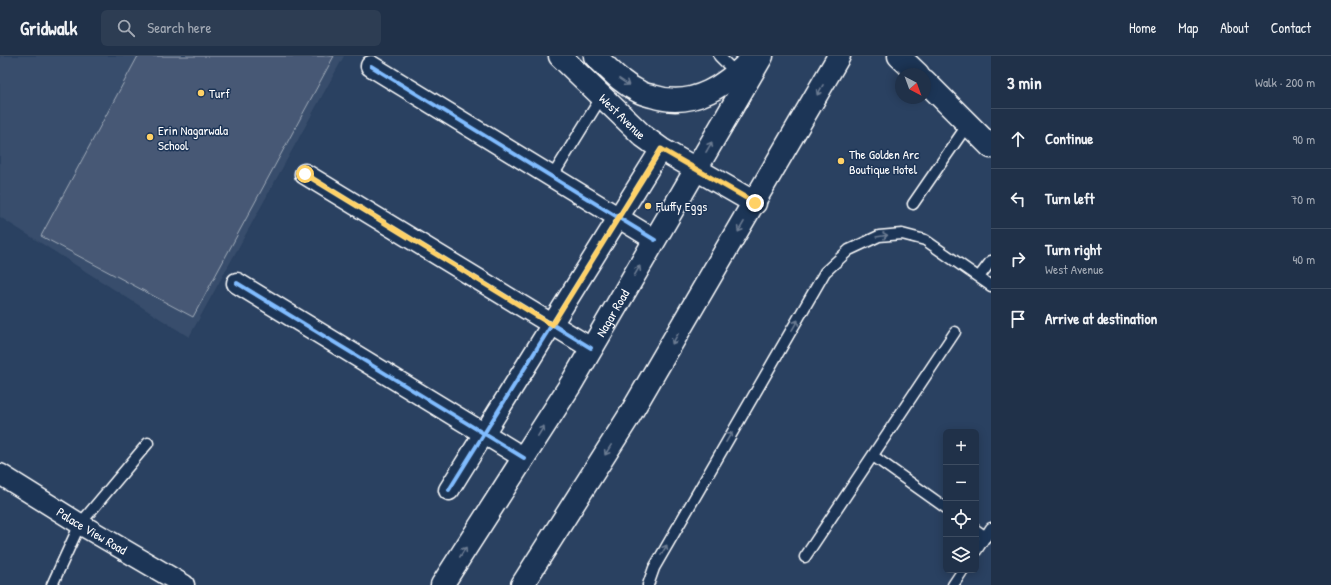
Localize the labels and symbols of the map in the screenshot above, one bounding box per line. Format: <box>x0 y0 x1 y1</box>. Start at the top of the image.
north arrow <box>895 68 931 104</box>
one-way arrow <box>618 78 629 86</box>
place label: Turf <box>209 84 230 102</box>
one-way arrow <box>816 84 824 96</box>
marker: Turf <box>196 88 206 98</box>
street label: West Avenue <box>595 90 650 143</box>
place label: Erin Nagarwala School <box>158 121 228 154</box>
marker: Erin Nagarwala School <box>145 132 155 142</box>
one-way arrow <box>706 141 714 153</box>
place label: The Golden Arc Boutique Hotel <box>849 145 919 178</box>
marker: The Golden Arc Boutique Hotel <box>836 156 846 166</box>
route start <box>296 165 314 183</box>
route end <box>746 194 764 212</box>
place label: Fluffy Eggs <box>655 197 707 215</box>
marker: Fluffy Eggs <box>643 201 653 211</box>
one-way arrow <box>737 221 745 232</box>
one-way arrow <box>876 232 889 240</box>
one-way arrow <box>633 265 641 277</box>
street label: Nagar Road <box>591 286 633 340</box>
one-way arrow <box>791 319 799 331</box>
one-way arrow <box>671 333 679 345</box>
one-way arrow <box>537 426 545 437</box>
one-way arrow <box>726 431 734 443</box>
one-way arrow <box>604 444 612 455</box>
street label: Palace View Road <box>53 503 130 559</box>
one-way arrow <box>661 544 669 556</box>
one-way arrow <box>460 546 468 558</box>

